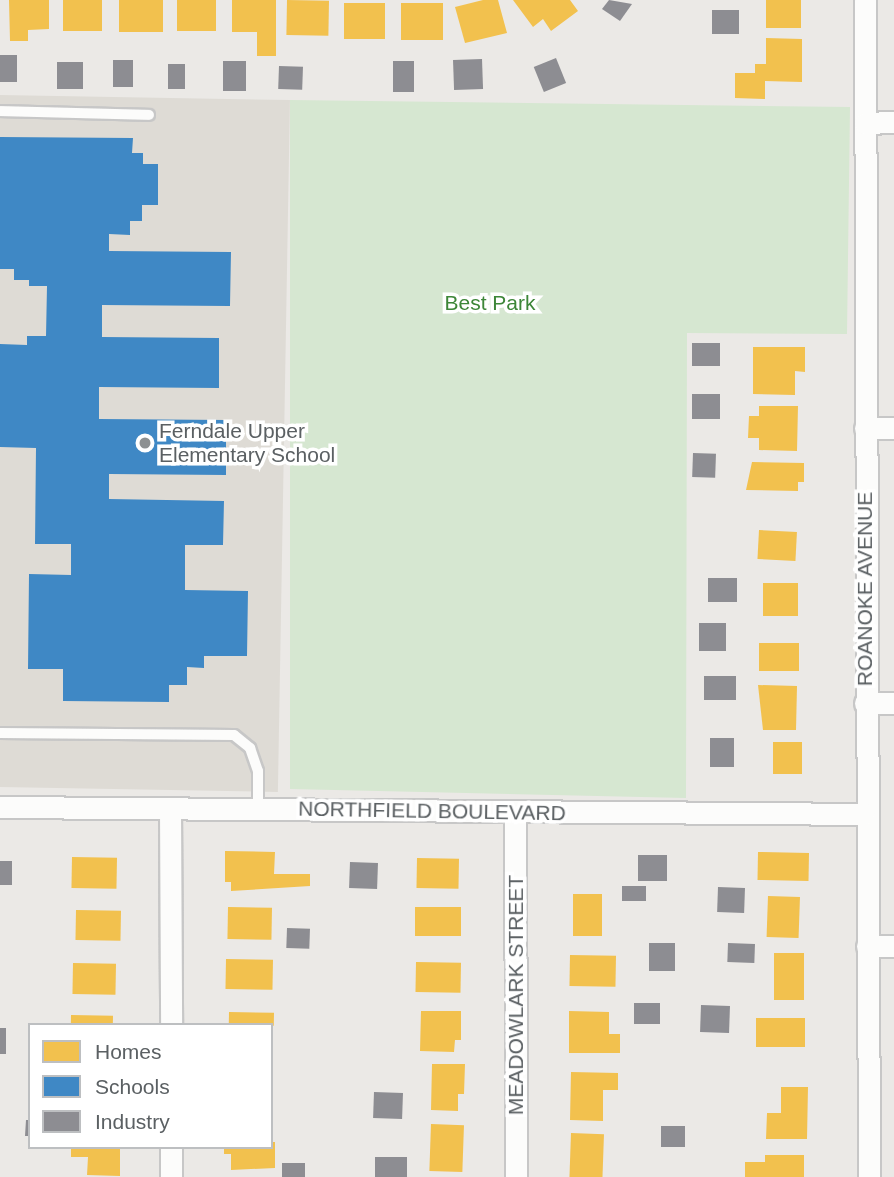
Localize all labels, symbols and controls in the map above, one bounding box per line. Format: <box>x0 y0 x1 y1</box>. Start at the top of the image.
park label: Best Park <box>444 290 536 316</box>
place label: Ferndale Upper Elementary School <box>159 418 335 468</box>
marker: Ferndale Upper Elementary School <box>137 435 153 451</box>
street label: ROANOKE AVENUE <box>852 491 878 687</box>
street label: NORTHFIELD BOULEVARD <box>298 796 566 826</box>
street label: MEADOWLARK STREET <box>503 875 529 1115</box>
legend <box>28 1023 273 1149</box>
text: Homes <box>95 1040 162 1063</box>
text: Schools <box>95 1075 170 1098</box>
text: Industry <box>95 1110 170 1133</box>

